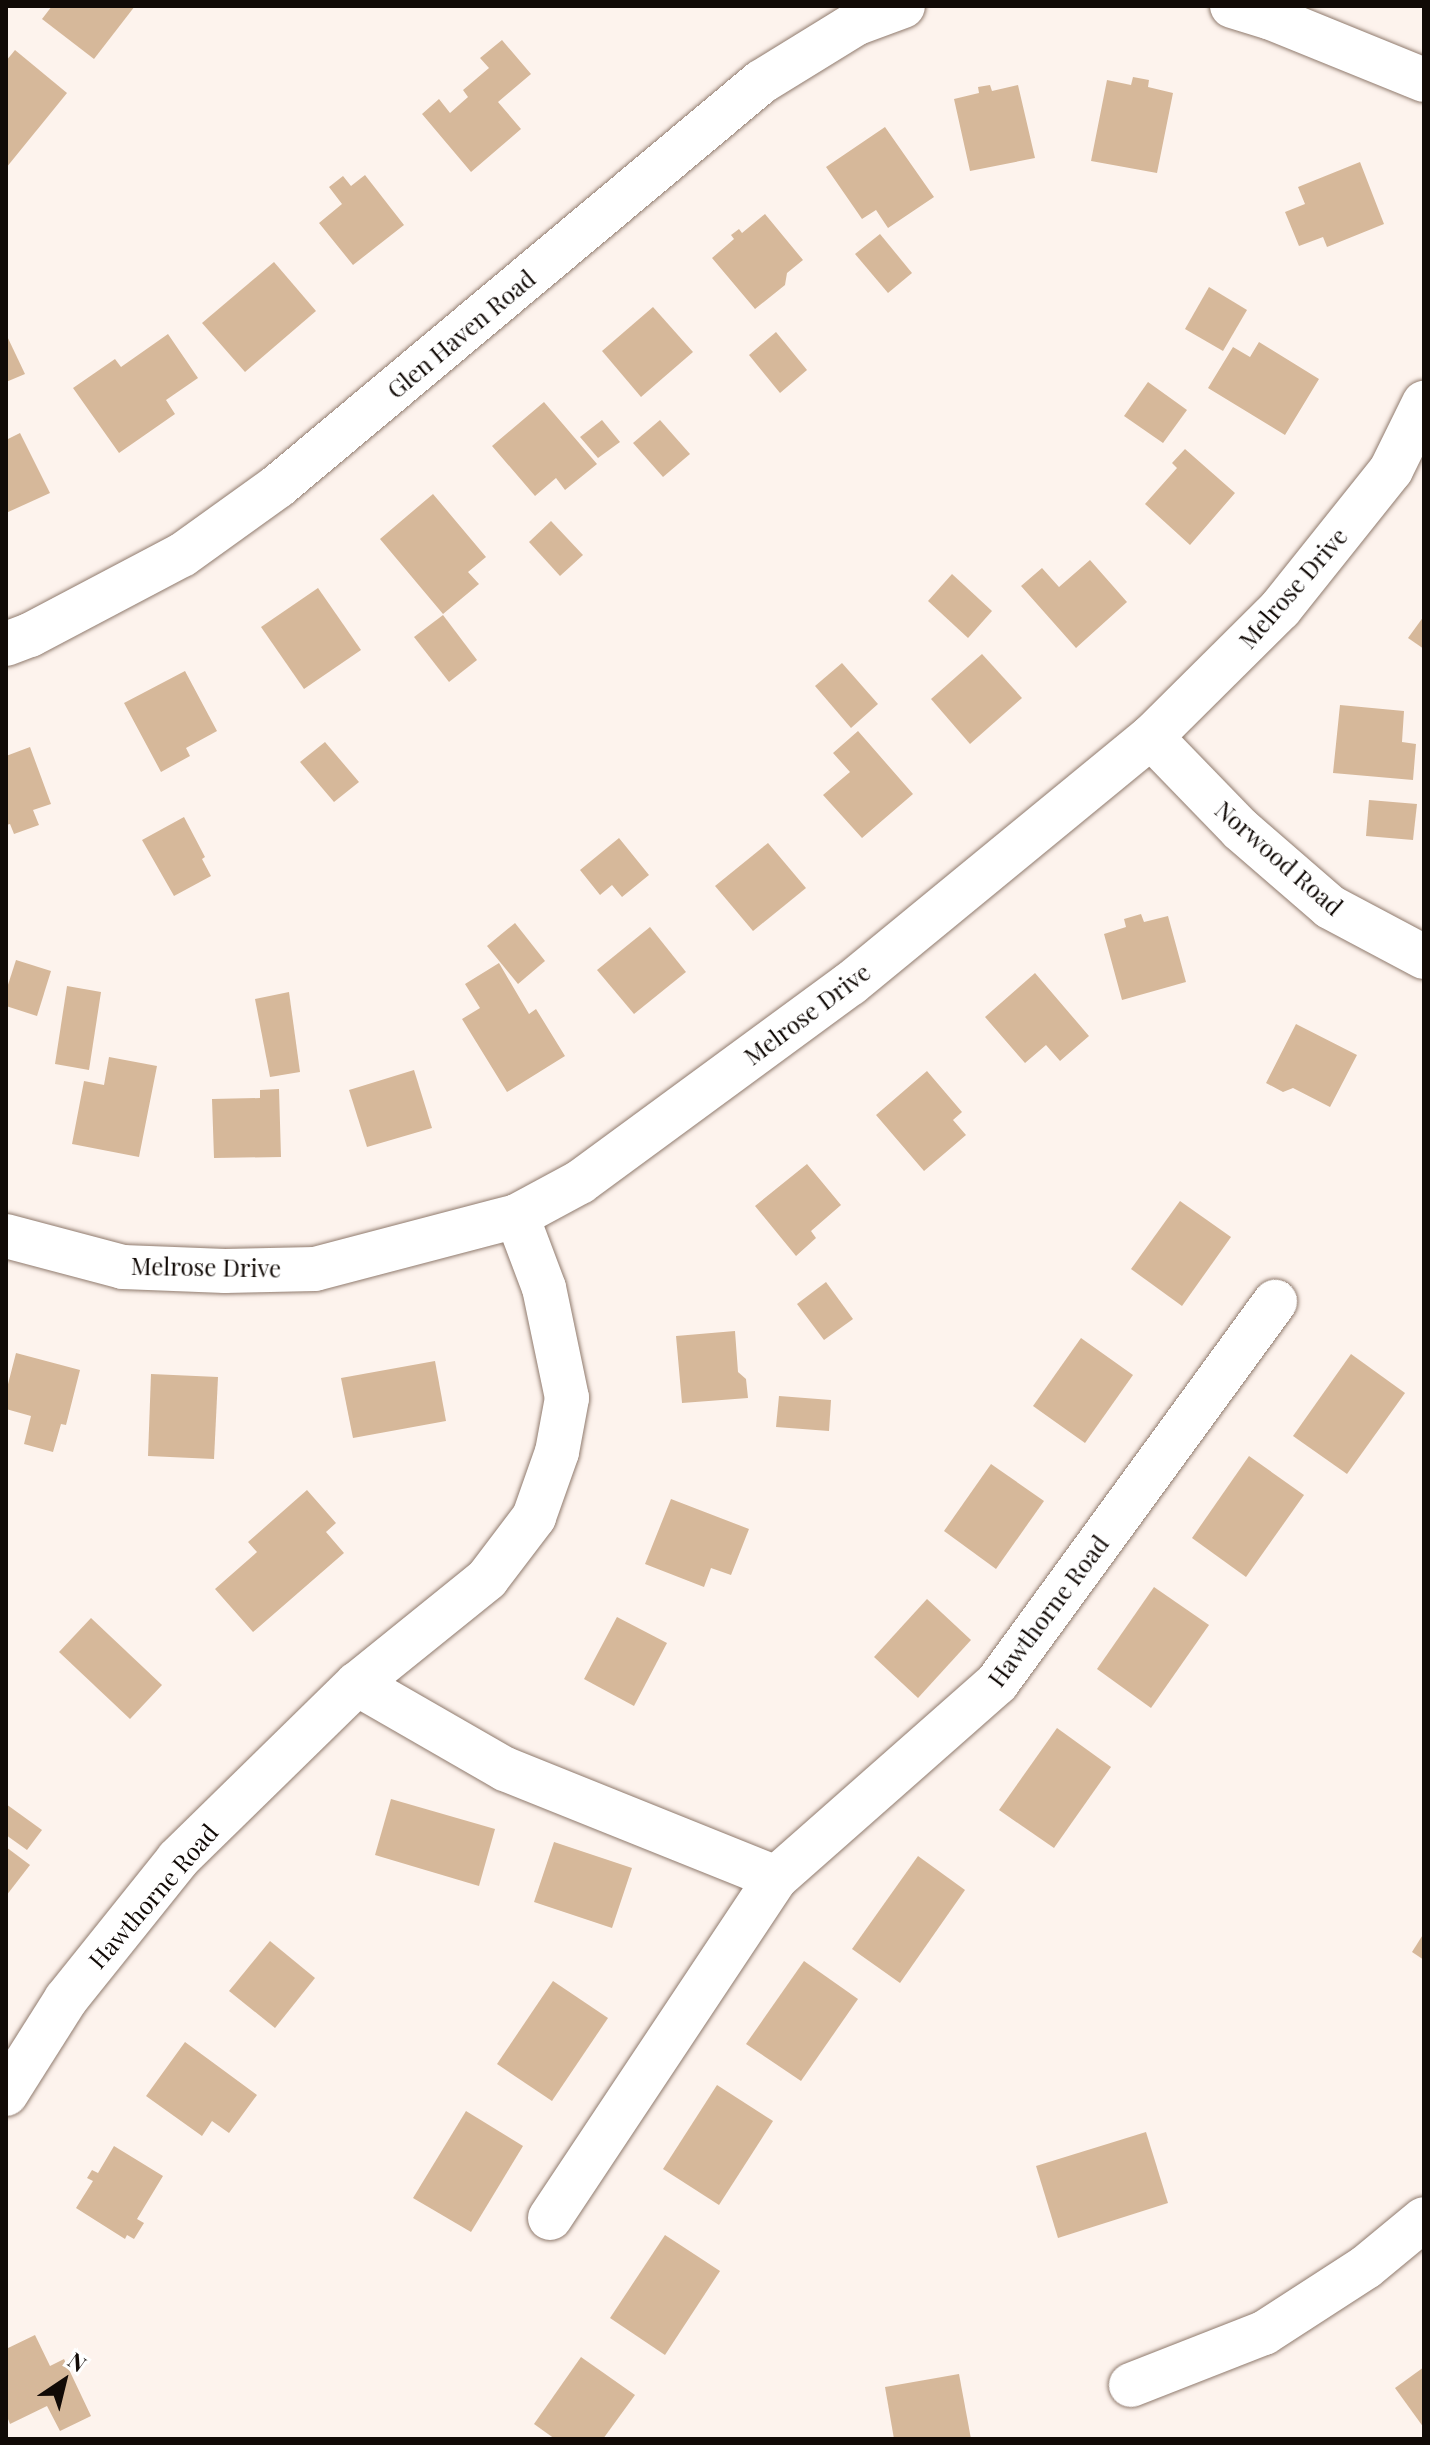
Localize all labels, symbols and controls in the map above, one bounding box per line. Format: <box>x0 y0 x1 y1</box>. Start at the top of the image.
street label: Glen Haven Road <box>381 264 541 404</box>
street label: Melrose Drive <box>1233 522 1353 654</box>
street label: Norwood Road <box>1209 795 1349 921</box>
street label: Melrose Drive <box>738 957 876 1071</box>
street label: Melrose Drive <box>131 1251 281 1283</box>
street label: Hawthorne Road <box>982 1530 1114 1692</box>
street label: Hawthorne Road <box>82 1818 224 1974</box>
north arrow <box>24 2341 104 2421</box>
text: N <box>63 2344 93 2378</box>

